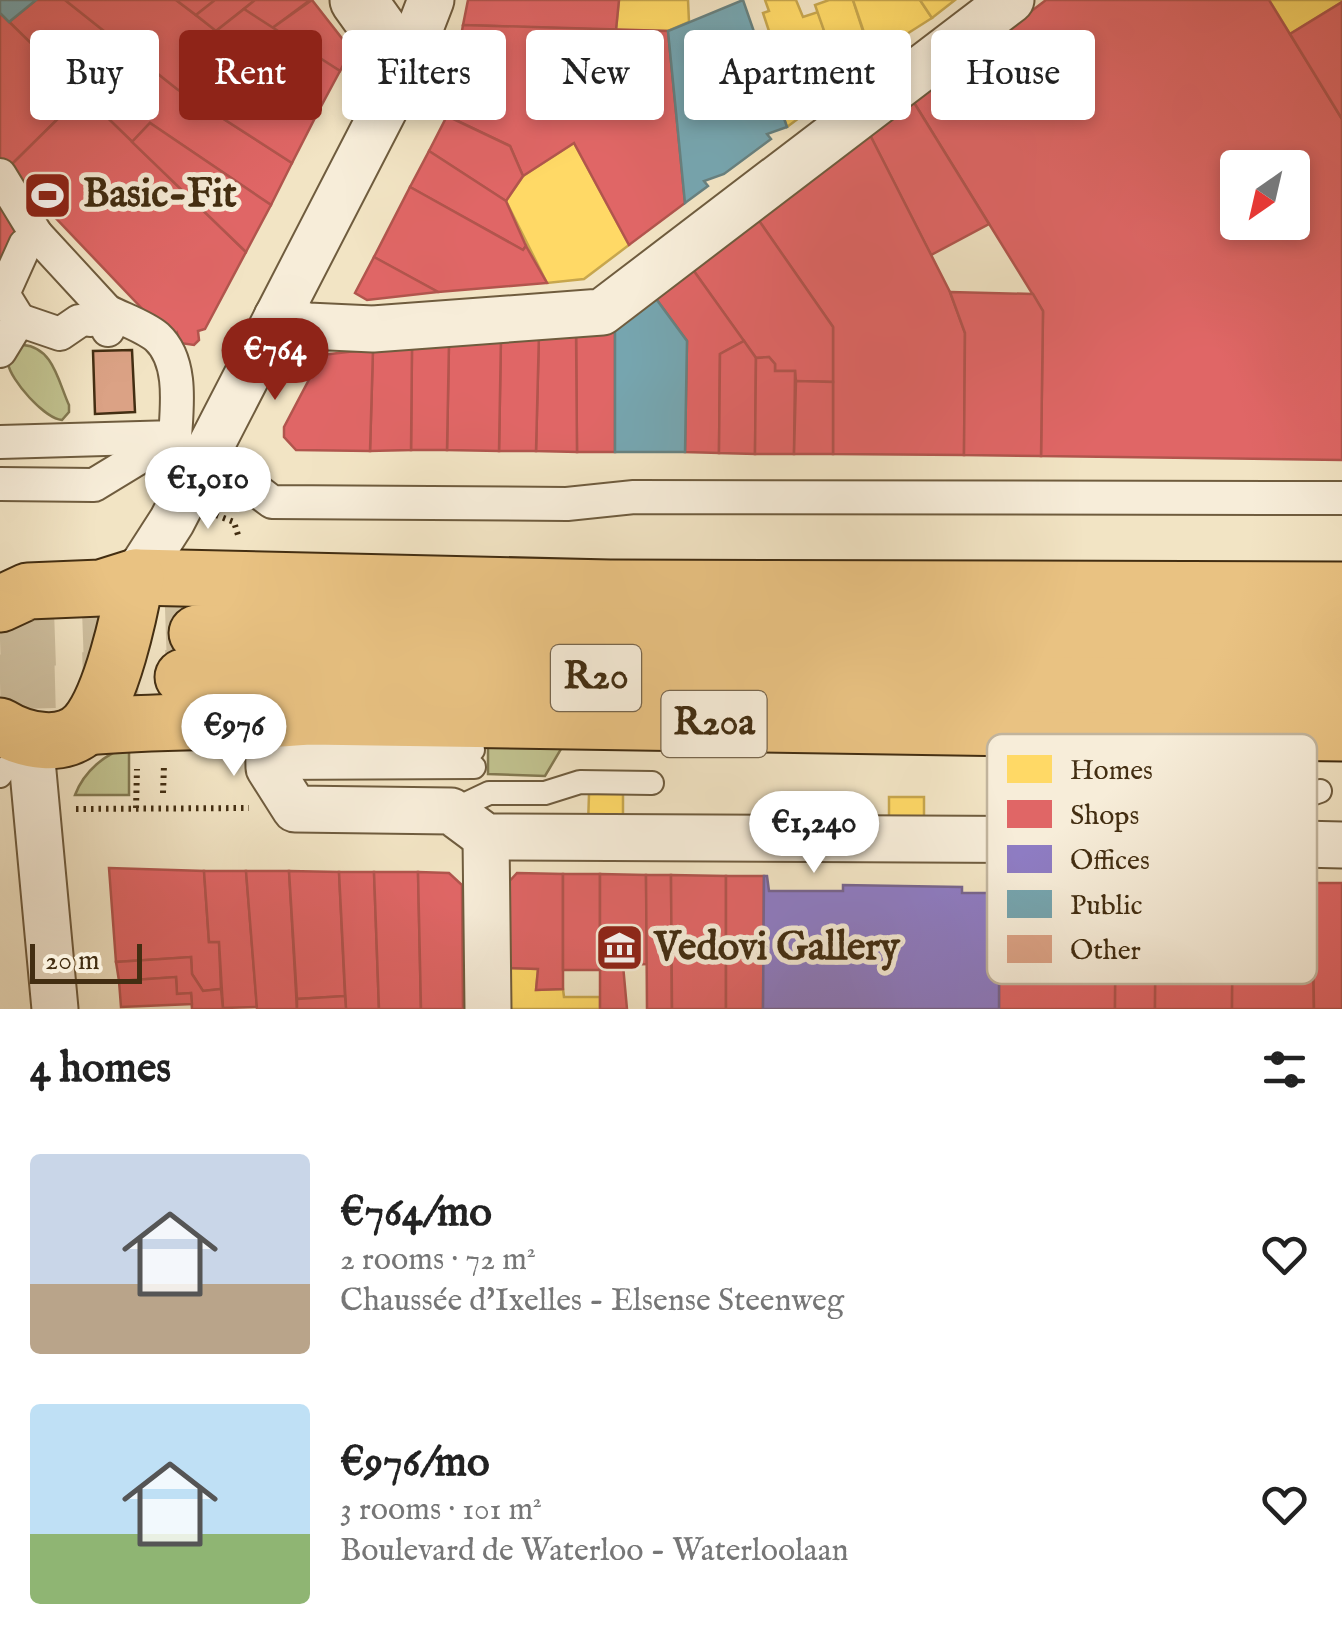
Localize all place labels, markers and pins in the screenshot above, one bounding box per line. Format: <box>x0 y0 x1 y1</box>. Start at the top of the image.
sports icon: Basic-Fit <box>22 169 74 221</box>
place label: Basic-Fit <box>83 170 237 221</box>
pin: €764 <box>216 318 334 403</box>
pin: €1,010 <box>127 447 289 532</box>
pin: €976 <box>175 694 293 779</box>
pin: €1,240 <box>733 791 895 876</box>
museum icon: Vedovi Gallery <box>593 922 645 974</box>
place label: Vedovi Gallery <box>653 923 901 974</box>

